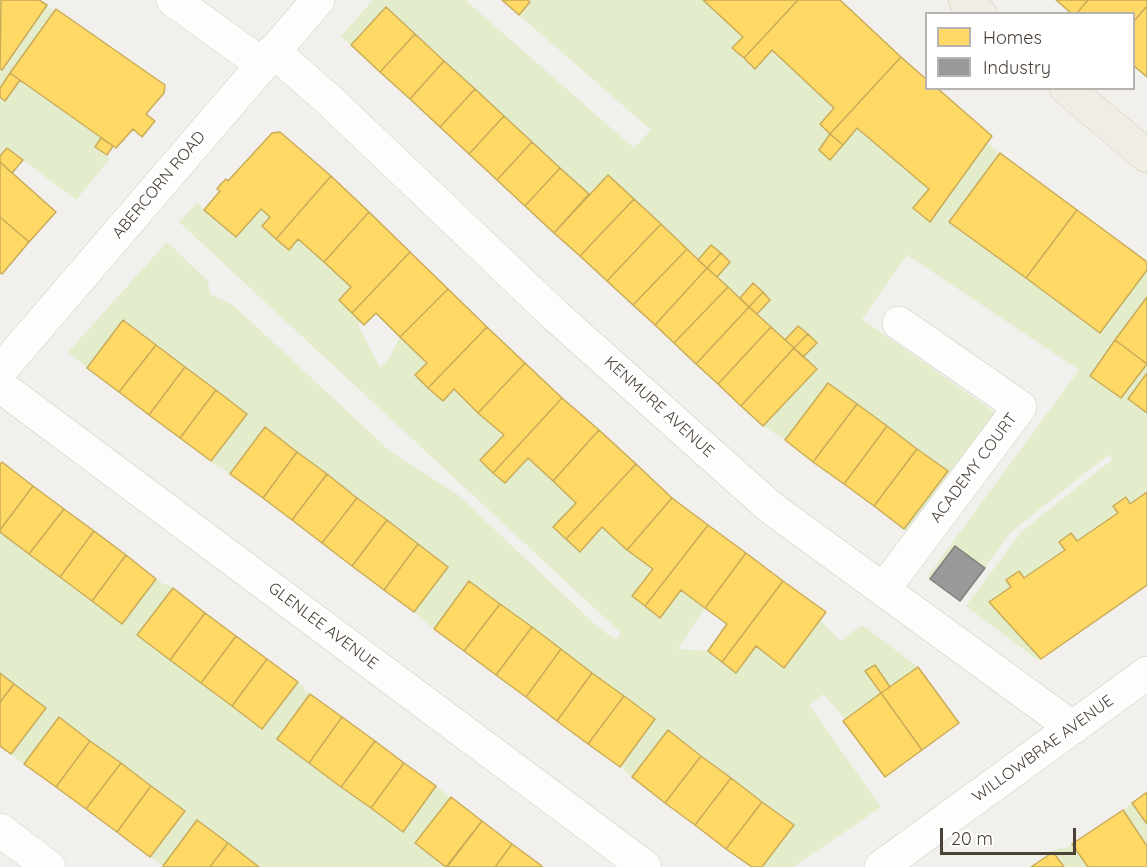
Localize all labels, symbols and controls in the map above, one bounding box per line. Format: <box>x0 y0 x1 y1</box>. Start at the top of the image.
legend <box>925 12 1135 90</box>
text: Homes <box>983 26 1042 49</box>
text: Industry <box>983 56 1051 79</box>
street label: ABERCORN ROAD <box>108 127 210 243</box>
street label: KENMURE AVENUE <box>600 353 718 461</box>
street label: ACADEMY COURT <box>926 409 1022 527</box>
street label: GLENLEE AVENUE <box>264 579 382 673</box>
street label: WILLOWBRAE AVENUE <box>969 691 1117 807</box>
scale bar <box>943 816 1080 854</box>
text: 20 m <box>951 827 993 850</box>

